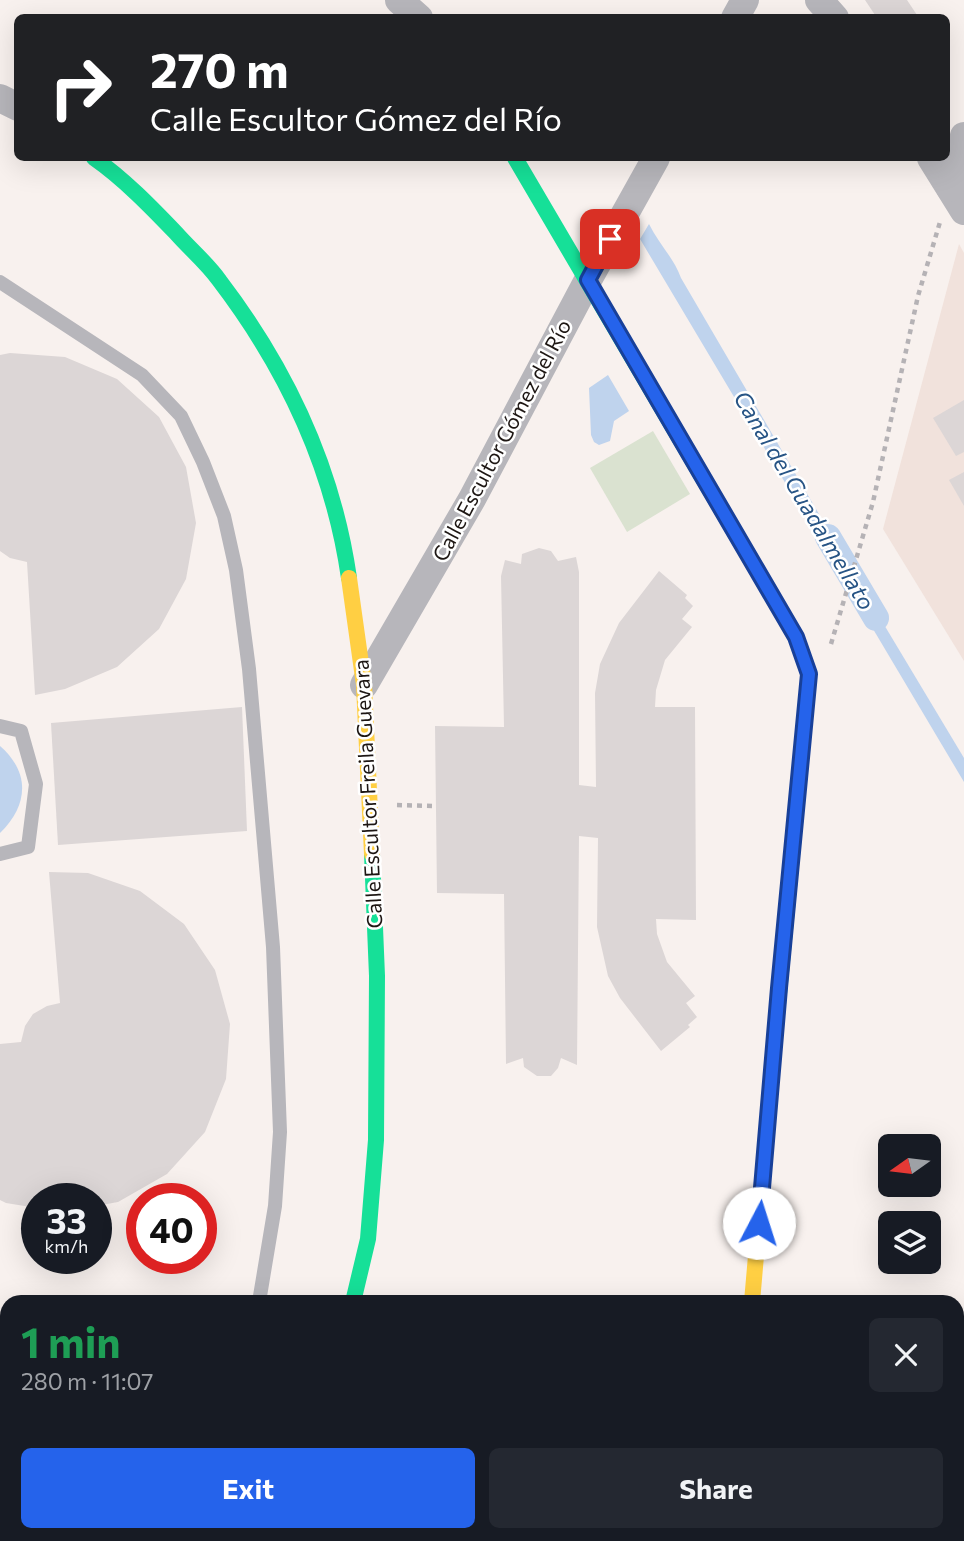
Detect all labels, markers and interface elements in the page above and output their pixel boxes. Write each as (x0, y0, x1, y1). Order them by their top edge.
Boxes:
text: 270 m (150, 38, 289, 98)
icon: right (35, 42, 126, 133)
text: Calle Escultor Gómez del Río (150, 98, 562, 138)
pin (580, 209, 640, 269)
icon: arrive (591, 220, 629, 258)
street label: Calle Escultor Gómez del Río (427, 315, 575, 565)
water label: Canal del Guadalmellato (728, 385, 882, 615)
street label: Calle Escultor Freila Guevara (347, 659, 387, 929)
north arrow (878, 1134, 942, 1197)
map controls (878, 1134, 941, 1274)
speed limit sign: 40 (126, 1183, 217, 1274)
position arrow (722, 1186, 796, 1260)
text: 33 (46, 1198, 87, 1241)
button: layers (878, 1211, 941, 1274)
text: km/h (45, 1235, 88, 1257)
text: 1 min (21, 1315, 121, 1367)
button: close (869, 1318, 943, 1392)
text: 280 m · 11:07 (21, 1367, 154, 1395)
button: Exit (21, 1448, 475, 1528)
button: Share (489, 1448, 943, 1528)

